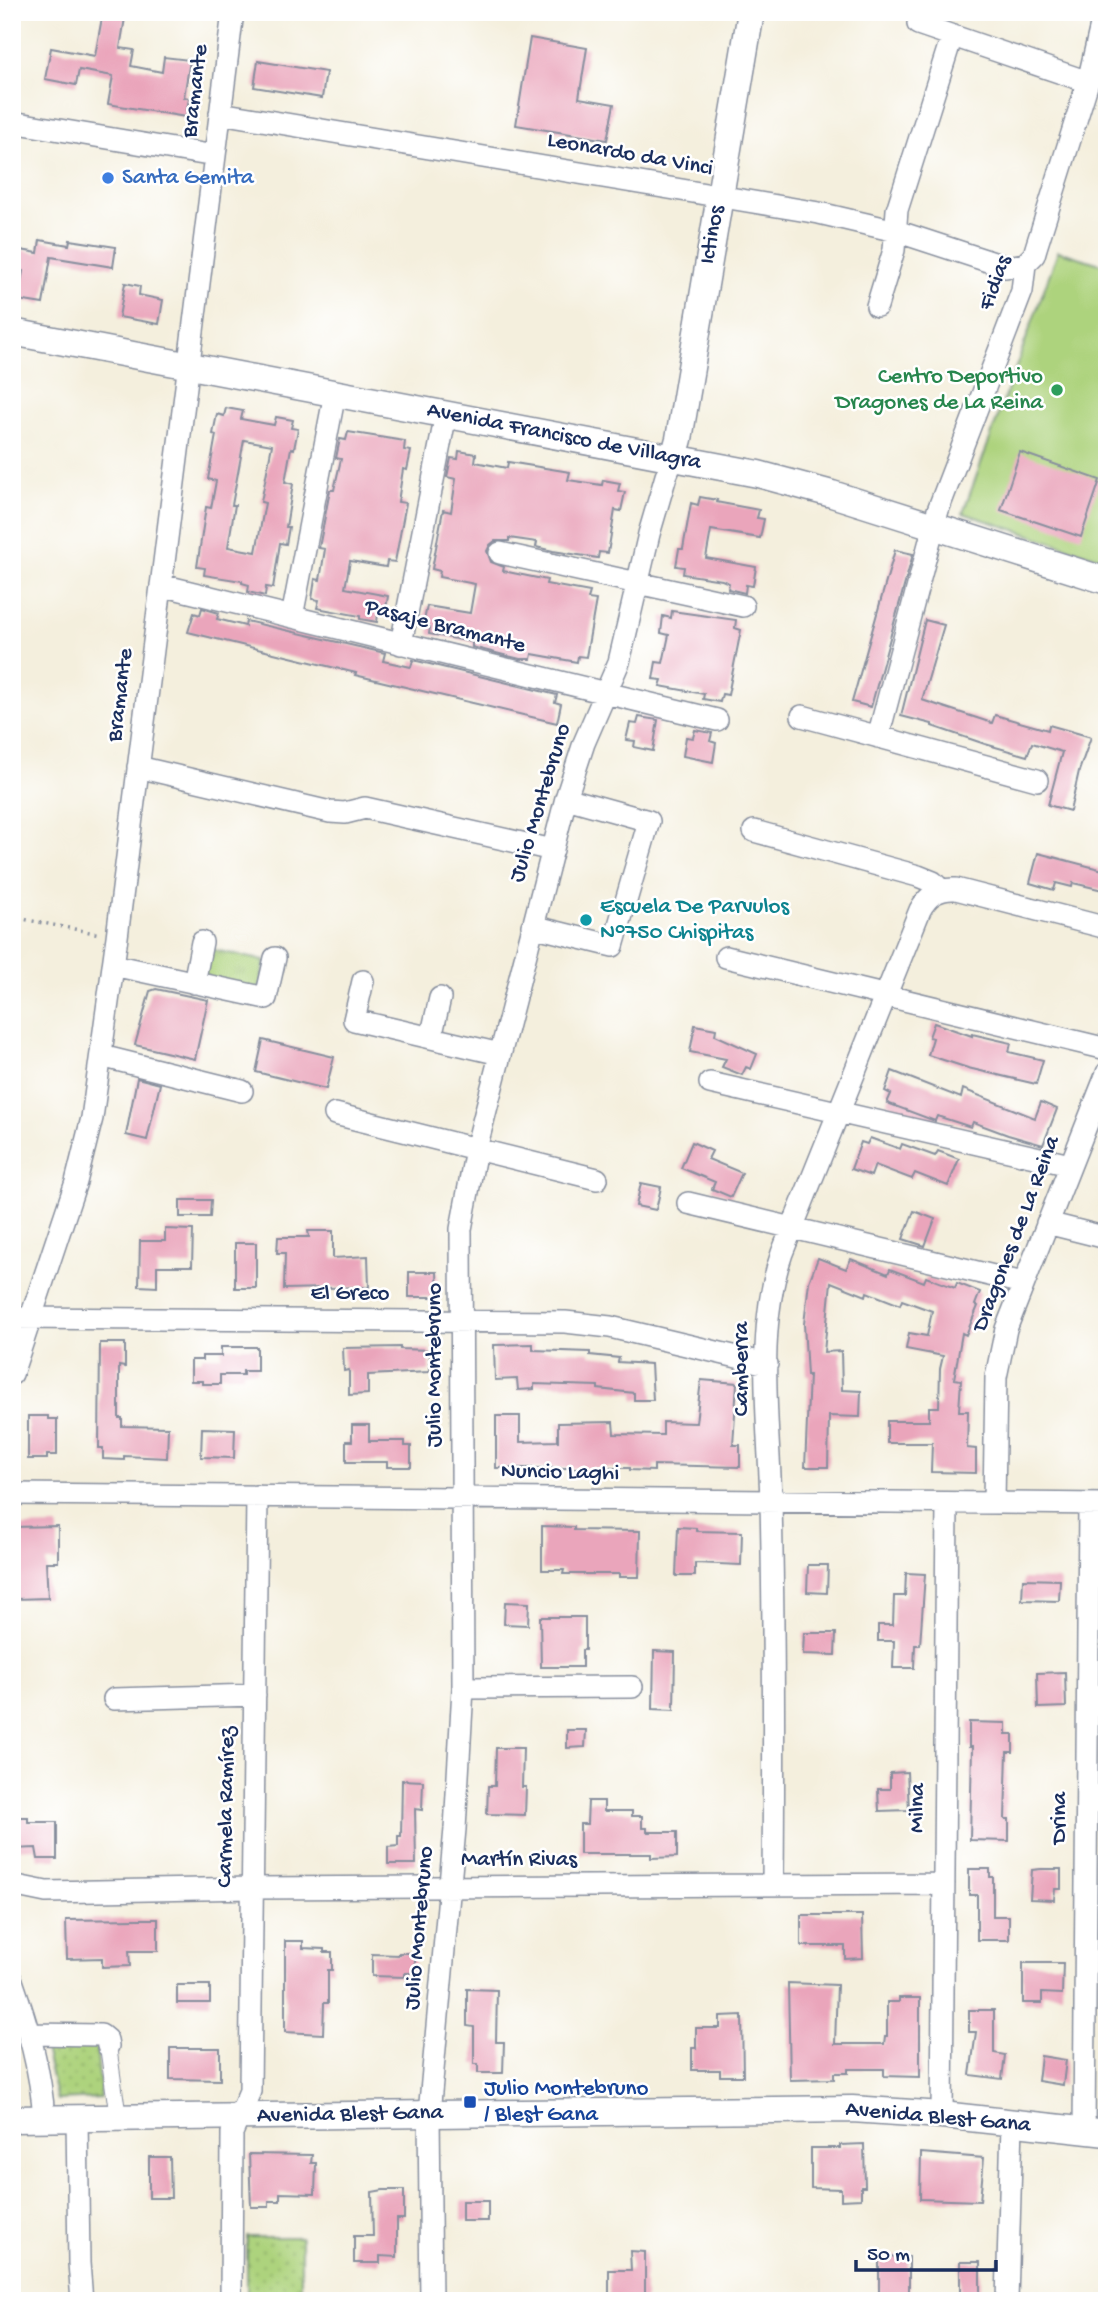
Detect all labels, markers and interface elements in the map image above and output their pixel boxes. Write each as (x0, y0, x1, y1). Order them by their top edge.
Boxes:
street label: Bramante (177, 42, 215, 140)
street label: Leonardo da Vinci (545, 127, 715, 183)
place label: Santa Gemita (122, 165, 255, 192)
marker: Santa Gemita (100, 170, 116, 186)
street label: Ictinos (695, 203, 732, 266)
street label: Fidias (973, 251, 1019, 315)
place label: Centro Deportivo Dragones de La Reina (833, 364, 1044, 417)
marker: Centro Deportivo Dragones de La Reina (1049, 382, 1065, 398)
street label: Avenida Francisco de Villagra (425, 397, 705, 477)
street label: Pasaje Bramante (361, 594, 529, 660)
street label: Bramante (102, 646, 140, 744)
street label: Julio Montebruno (504, 720, 578, 886)
place label: Escuela De Parvulos N°750 Chispitas (600, 894, 789, 947)
marker: Escuela De Parvulos N°750 Chispitas (578, 912, 594, 928)
street label: Dragones de La Reina (966, 1131, 1067, 1338)
street label: El Greco (310, 1281, 390, 1308)
street label: Julio Montebruno (422, 1283, 449, 1447)
street label: Camberra (729, 1320, 756, 1416)
street label: Nuncio Laghi (500, 1458, 620, 1488)
street label: Carmela Ramírez (212, 1725, 242, 1888)
street label: Milna (904, 1782, 932, 1833)
street label: Drina (1047, 1791, 1074, 1846)
street label: Julio Montebruno (399, 1845, 441, 2011)
street label: Martín Rivas (461, 1847, 578, 1874)
place label: Julio Montebruno / Blest Gana (484, 2076, 648, 2129)
marker: Julio Montebruno / Blest Gana (462, 2094, 478, 2110)
street label: Avenida Blest Gana (844, 2096, 1033, 2140)
street label: Avenida Blest Gana (257, 2100, 445, 2130)
scale bar (856, 2229, 996, 2273)
text: 50 m (867, 2244, 910, 2269)

